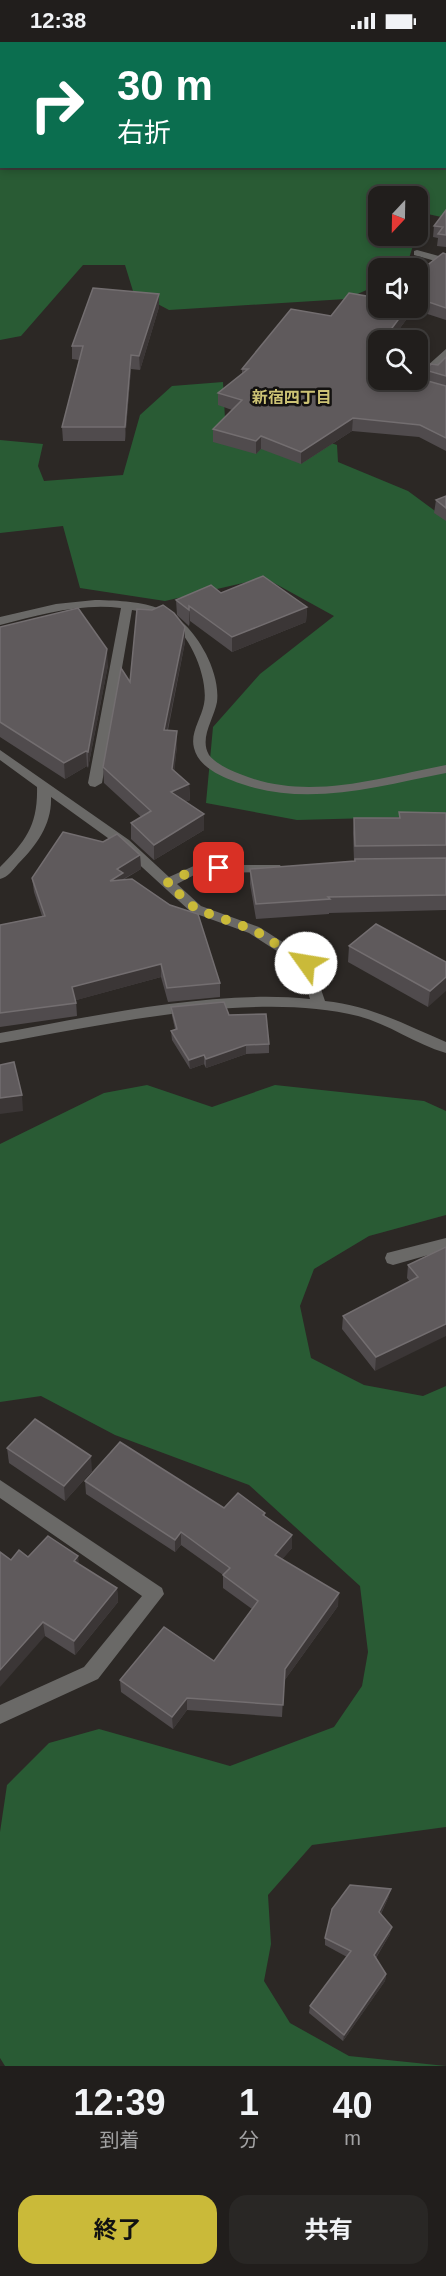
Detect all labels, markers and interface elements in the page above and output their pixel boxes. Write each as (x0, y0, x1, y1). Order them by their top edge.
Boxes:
text: 12:38 (30, 8, 86, 33)
text: 30 m (117, 62, 213, 109)
icon: right (18, 66, 96, 144)
text: 右折 (117, 118, 171, 148)
north arrow (368, 186, 428, 246)
map controls (368, 186, 428, 390)
button: sound (368, 258, 428, 318)
button: search (368, 330, 428, 390)
district label: 新宿四丁目 (252, 389, 332, 406)
pin (193, 842, 244, 893)
icon: arrive (202, 851, 235, 884)
position arrow (274, 931, 338, 995)
text: 12:39 (73, 2082, 166, 2123)
text: 1 (239, 2082, 259, 2123)
text: 40 (332, 2085, 373, 2126)
text: m (344, 2127, 361, 2149)
text: 到着 (99, 2129, 139, 2151)
text: 分 (239, 2129, 259, 2151)
button: 終了 (18, 2195, 217, 2264)
button: 共有 (229, 2195, 428, 2264)

